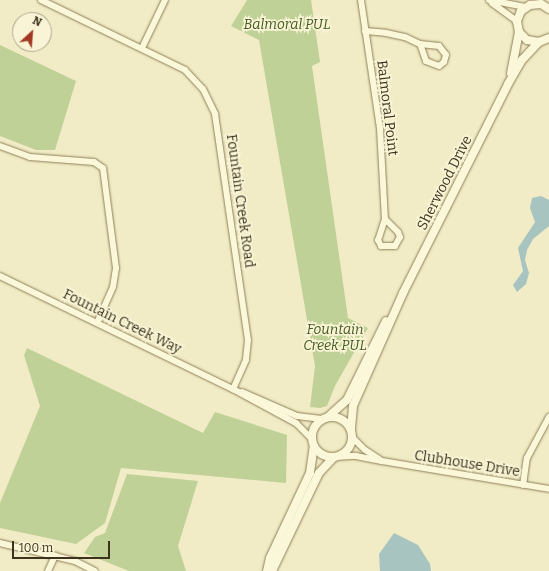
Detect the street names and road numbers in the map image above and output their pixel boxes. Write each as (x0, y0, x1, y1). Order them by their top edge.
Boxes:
street label: Balmoral Point (373, 59, 401, 157)
street label: Fountain Creek Road (222, 133, 258, 269)
street label: Sherwood Drive (414, 133, 476, 233)
street label: Fountain Creek Way (60, 286, 184, 358)
street label: Clubhouse Drive (413, 447, 521, 481)

